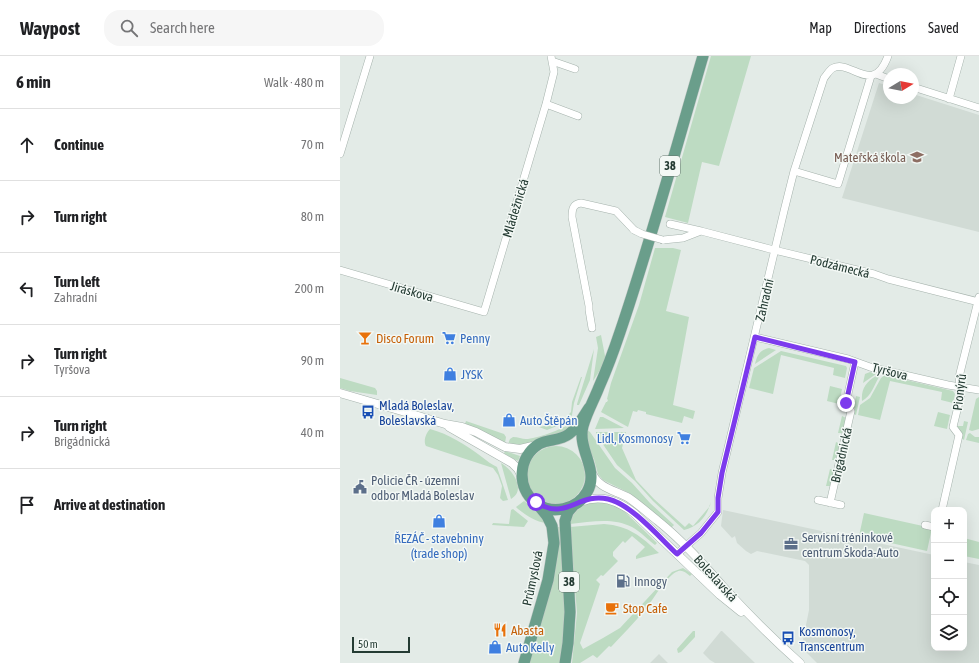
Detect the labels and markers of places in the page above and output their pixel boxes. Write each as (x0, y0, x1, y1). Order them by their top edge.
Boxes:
school or university icon: Mateřská škola (909, 149, 925, 165)
place label: Mateřská škola (834, 150, 906, 165)
bar icon: Disco Forum (357, 330, 373, 346)
supermarket icon: Penny (441, 330, 457, 346)
place label: Disco Forum (376, 331, 434, 346)
place label: Penny (460, 331, 491, 346)
shop icon: JYSK (442, 366, 458, 382)
place label: JYSK (461, 367, 483, 382)
place label: Mladá Boleslav, Boleslavská (379, 398, 454, 428)
bus stop icon: Mladá Boleslav, Boleslavská (360, 404, 376, 420)
shop icon: Auto Štěpán (501, 412, 517, 428)
place label: Auto Štěpán (520, 413, 578, 428)
supermarket icon: Lidl, Kosmonosy (676, 430, 692, 446)
place label: Lidl, Kosmonosy (597, 431, 674, 446)
place label: Policie ČR - územní odbor Mladá Boleslav (371, 473, 475, 503)
public building icon: Policie ČR - územní odbor Mladá Boleslav (352, 479, 368, 495)
shop icon: ŘEZÁČ - stavebniny (trade shop) (431, 513, 447, 529)
place label: Servisní tréninkové centrum Škoda-Auto (802, 530, 899, 560)
place label: ŘEZÁČ - stavebniny (trade shop) (394, 531, 484, 561)
office icon: Servisní tréninkové centrum Škoda-Auto (783, 536, 799, 552)
fuel station icon: Innogy (615, 573, 631, 589)
place label: Innogy (634, 574, 668, 589)
cafe icon: Stop Cafe (604, 600, 620, 616)
place label: Stop Cafe (623, 601, 668, 616)
restaurant icon: Abasta (492, 622, 508, 638)
place label: Abasta (511, 623, 544, 638)
place label: Kosmonosy, Transcentrum (799, 624, 865, 654)
bus stop icon: Kosmonosy, Transcentrum (780, 630, 796, 646)
shop icon: Auto Kelly (487, 639, 503, 655)
place label: Auto Kelly (506, 640, 555, 655)

